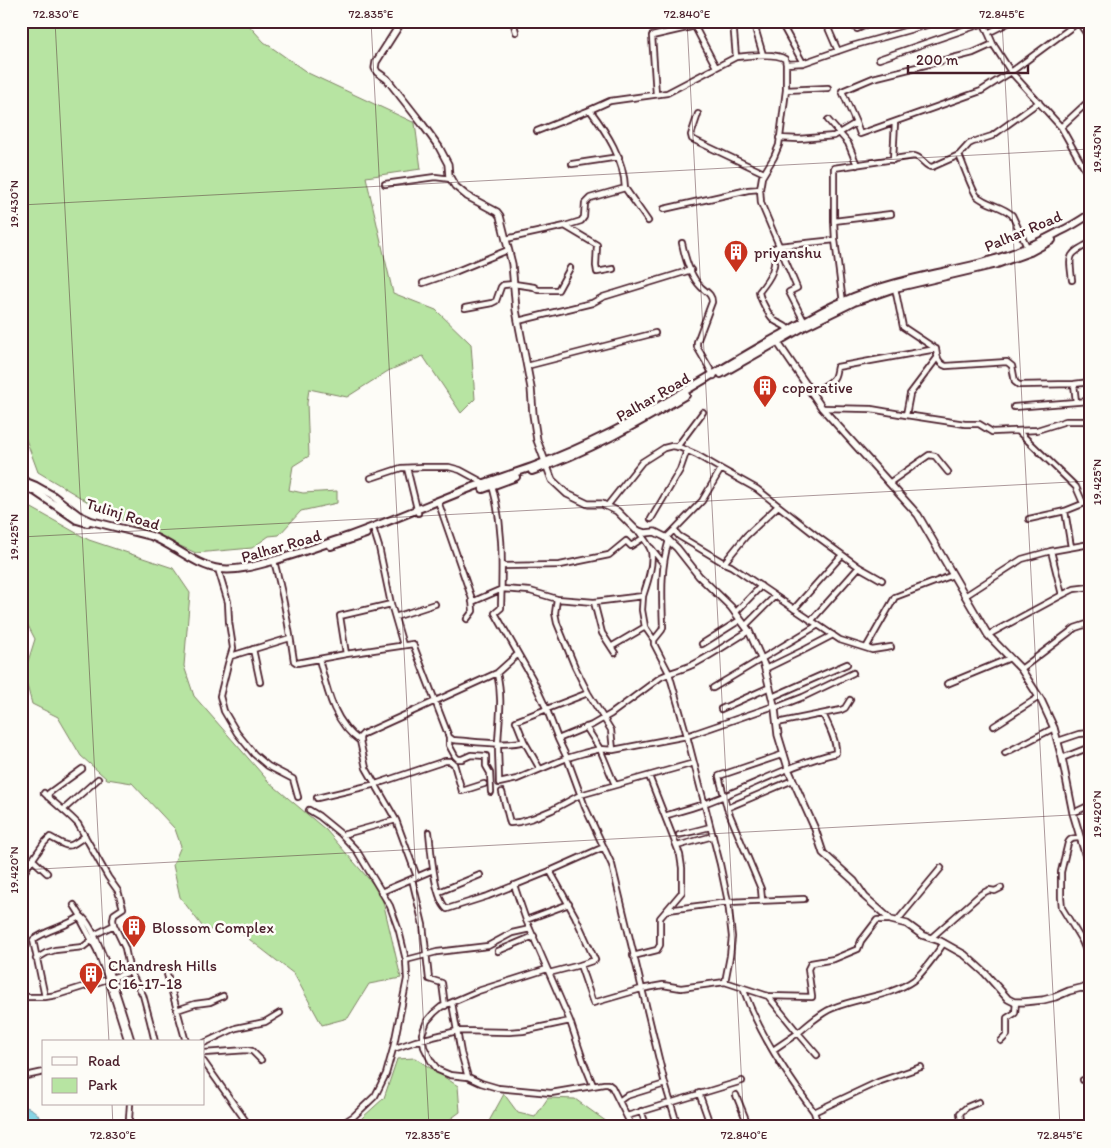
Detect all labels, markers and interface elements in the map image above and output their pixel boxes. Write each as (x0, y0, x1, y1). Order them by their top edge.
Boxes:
text: 72.830°E (33, 7, 79, 21)
text: 72.835°E (349, 7, 394, 21)
text: 72.840°E (664, 7, 711, 21)
text: 72.845°E (979, 7, 1025, 21)
scale bar (908, 42, 1028, 74)
text: 200 m (916, 51, 959, 69)
text: 19.430°N (1090, 125, 1104, 173)
text: 19.430°N (7, 180, 21, 228)
street label: Palhar Road (981, 206, 1065, 256)
building icon: priyanshu (723, 239, 749, 273)
place label: priyanshu (754, 243, 822, 262)
street label: Palhar Road (613, 368, 694, 426)
building icon: coperative (752, 374, 778, 408)
place label: coperative (782, 378, 853, 397)
text: 19.425°N (1090, 459, 1104, 505)
street label: Tulinj Road (84, 494, 162, 534)
text: 19.425°N (7, 514, 21, 560)
street label: Palhar Road (239, 525, 323, 566)
text: 19.420°N (1090, 790, 1104, 838)
text: 19.420°N (7, 846, 21, 894)
building icon: Blossom Complex (121, 914, 147, 948)
place label: Blossom Complex (152, 918, 274, 937)
place label: Chandresh Hills C 16-17-18 (108, 956, 217, 993)
building icon: Chandresh Hills C 16-17-18 (78, 961, 104, 995)
legend (42, 1040, 205, 1106)
text: Road (88, 1052, 121, 1070)
text: Park (88, 1076, 118, 1094)
text: 72.830°E (90, 1128, 136, 1142)
text: 72.835°E (406, 1128, 451, 1142)
text: 72.840°E (721, 1128, 768, 1142)
text: 72.845°E (1037, 1128, 1083, 1142)

